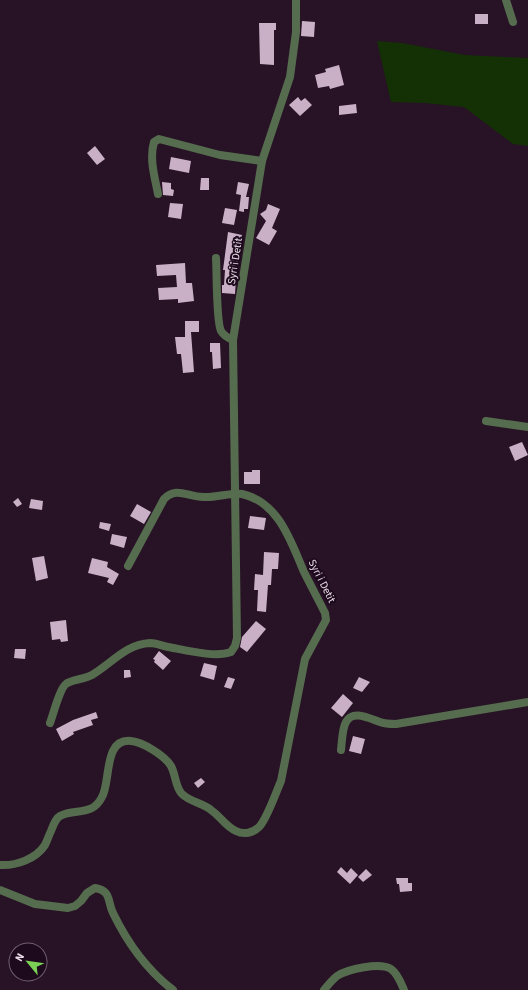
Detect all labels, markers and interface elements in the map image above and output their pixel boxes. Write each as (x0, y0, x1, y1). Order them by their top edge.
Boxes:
street label: Syri i Detit (224, 236, 246, 285)
street label: Syri i Detit (305, 557, 339, 606)
north arrow (8, 942, 48, 982)
text: N (11, 951, 28, 964)

